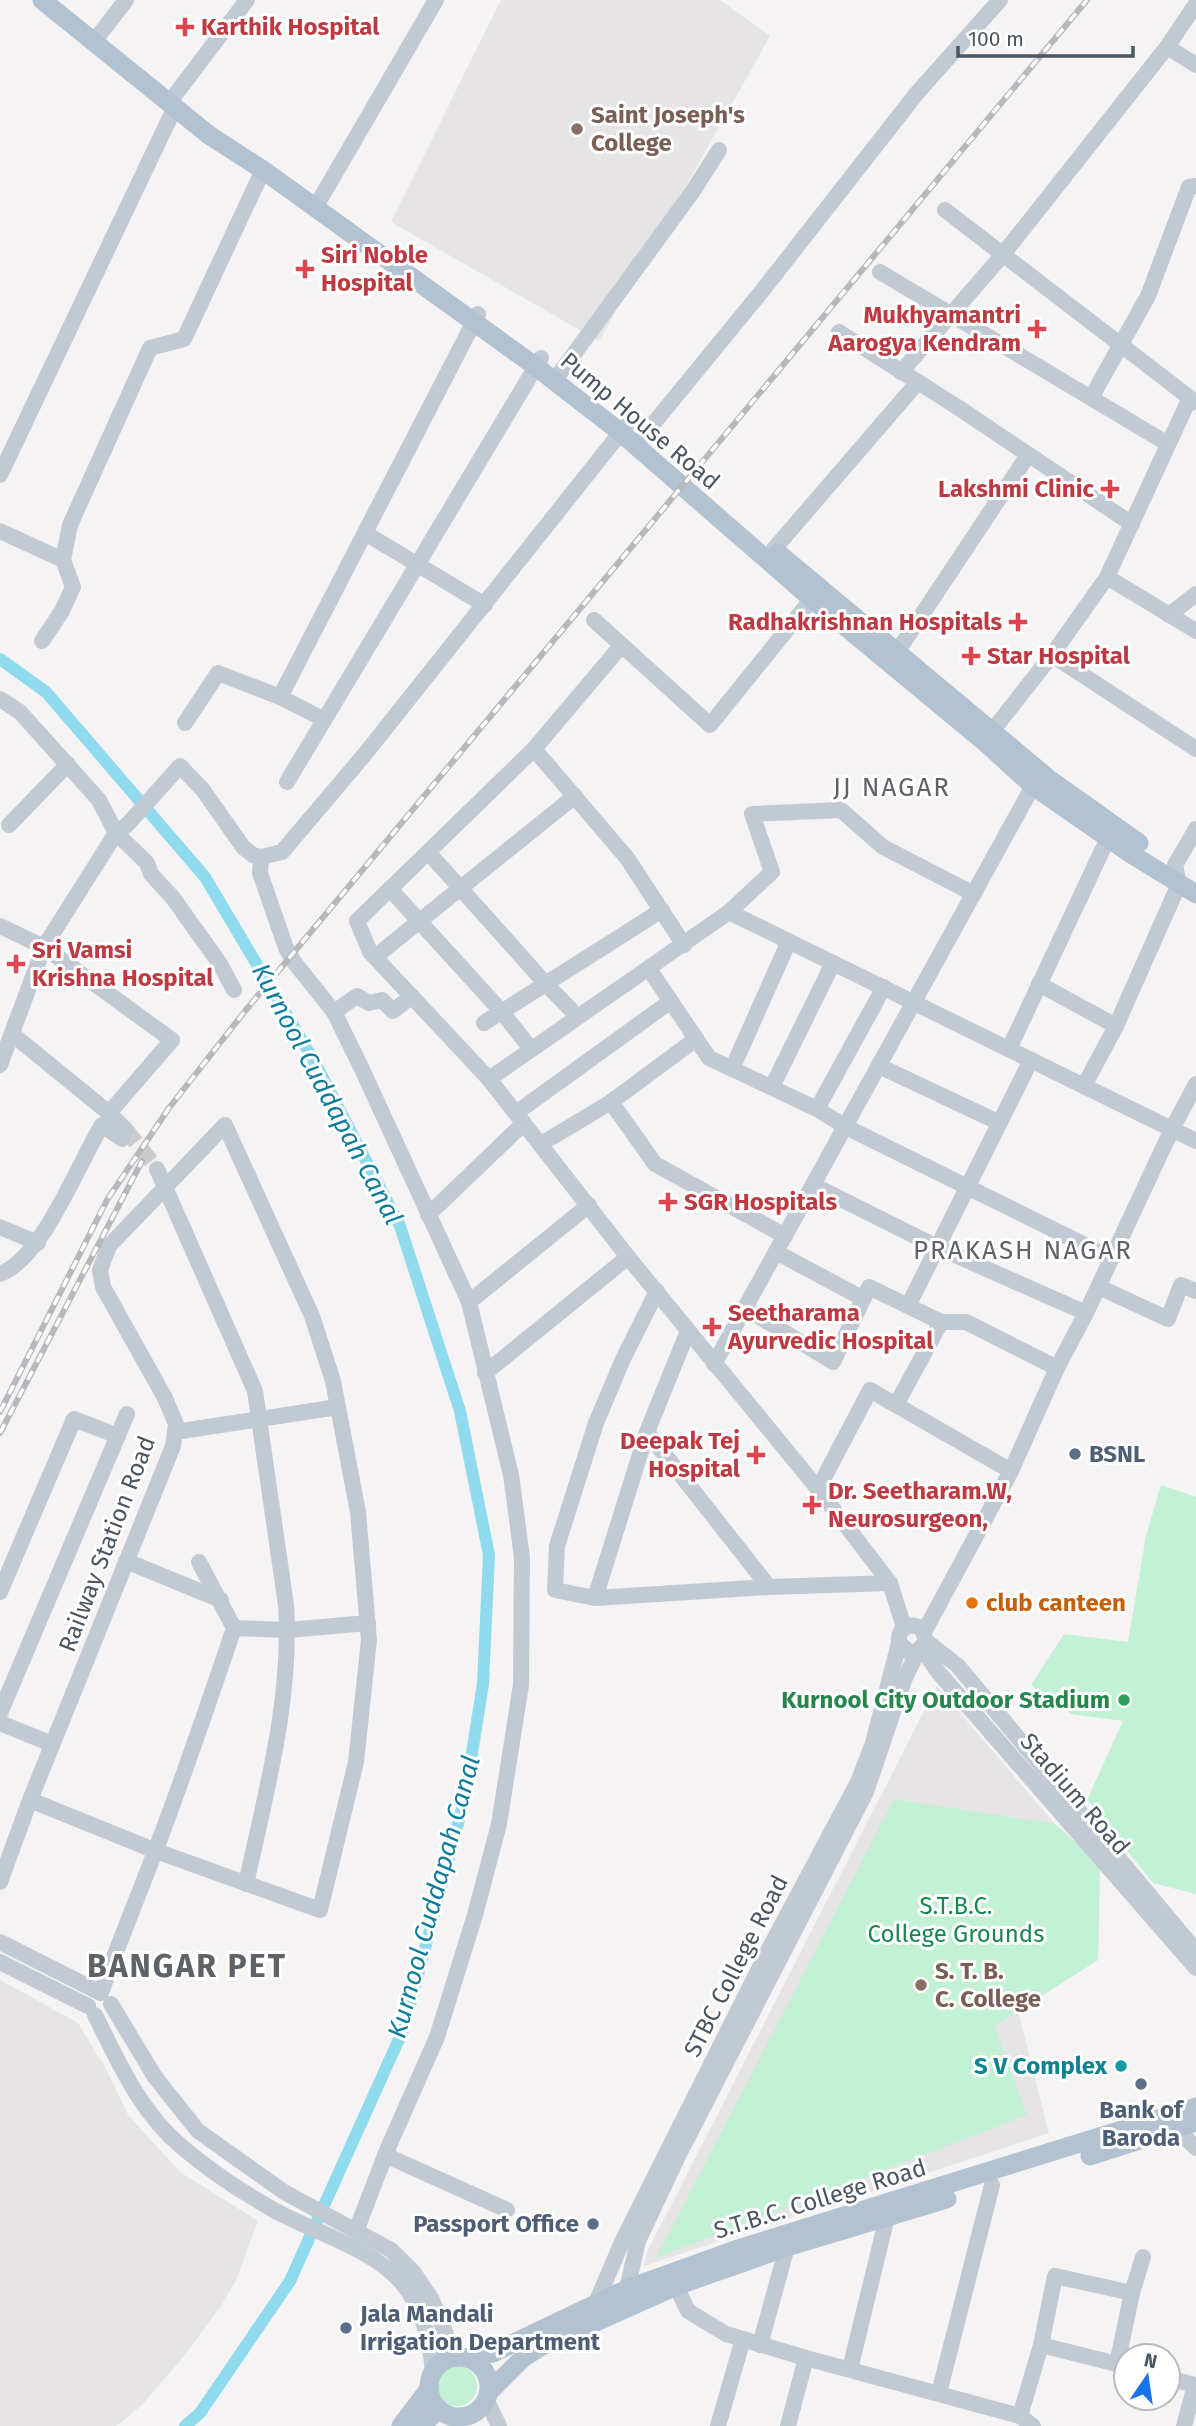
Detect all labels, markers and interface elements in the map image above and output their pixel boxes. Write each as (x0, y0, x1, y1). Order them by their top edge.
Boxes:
place label: Karthik Hospital (201, 13, 380, 41)
scale bar (958, 14, 1133, 58)
marker: Karthik Hospital (175, 17, 195, 37)
text: 100 m (968, 26, 1024, 52)
place label: Saint Joseph's College (591, 101, 745, 157)
marker: Saint Joseph's College (569, 121, 585, 137)
place label: Siri Noble Hospital (321, 241, 428, 297)
marker: Siri Noble Hospital (295, 259, 315, 279)
place label: Mukhyamantri Aarogya Kendram (827, 301, 1021, 357)
marker: Mukhyamantri Aarogya Kendram (1027, 319, 1047, 339)
street label: Pump House Road (555, 346, 725, 496)
place label: Lakshmi Clinic (938, 475, 1094, 503)
marker: Lakshmi Clinic (1100, 479, 1120, 499)
place label: Radhakrishnan Hospitals (728, 608, 1002, 636)
marker: Radhakrishnan Hospitals (1008, 612, 1028, 632)
place label: Star Hospital (987, 642, 1131, 670)
marker: Star Hospital (961, 646, 981, 666)
district label: JJ NAGAR (833, 772, 951, 803)
place label: Sri Vamsi Krishna Hospital (32, 936, 214, 992)
marker: Sri Vamsi Krishna Hospital (6, 954, 26, 974)
water label: Kurnool Cuddapah Canal (245, 958, 409, 1230)
place label: SGR Hospitals (684, 1188, 837, 1216)
marker: SGR Hospitals (658, 1192, 678, 1212)
district label: PRAKASH NAGAR (913, 1235, 1133, 1266)
place label: Seetharama Ayurvedic Hospital (727, 1299, 934, 1355)
marker: Seetharama Ayurvedic Hospital (702, 1317, 722, 1337)
place label: Deepak Tej Hospital (620, 1427, 741, 1483)
street label: Railway Station Road (53, 1432, 161, 1656)
place label: BSNL (1089, 1440, 1145, 1468)
marker: Deepak Tej Hospital (746, 1445, 766, 1465)
marker: BSNL (1067, 1446, 1083, 1462)
place label: Dr. Seetharam.W, Neurosurgeon, (828, 1477, 1012, 1533)
marker: Dr. Seetharam.W, Neurosurgeon, (802, 1495, 822, 1515)
place label: club canteen (986, 1589, 1126, 1617)
marker: club canteen (964, 1595, 980, 1611)
place label: Kurnool City Outdoor Stadium (781, 1686, 1110, 1714)
marker: Kurnool City Outdoor Stadium (1116, 1692, 1132, 1708)
street label: Stadium Road (1015, 1727, 1135, 1861)
water label: Kurnool Cuddapah Canal (381, 1752, 487, 2042)
street label: STBC College Road (678, 1870, 794, 2062)
park label: S.T.B.C. College Grounds (868, 1892, 1044, 1948)
district label: BANGAR PET (87, 1947, 287, 1985)
place label: S. T. B. C. College (935, 1957, 1041, 2013)
marker: S. T. B. C. College (913, 1977, 929, 1993)
place label: S V Complex (974, 2052, 1108, 2080)
marker: S V Complex (1113, 2058, 1129, 2074)
marker: Bank of Baroda (1133, 2076, 1149, 2092)
place label: Bank of Baroda (1099, 2096, 1185, 2152)
street label: S.T.B.C. College Road (710, 2153, 930, 2245)
place label: Passport Office (413, 2210, 579, 2238)
marker: Passport Office (585, 2216, 601, 2232)
place label: Jala Mandali Irrigation Department (359, 2300, 601, 2356)
marker: Jala Mandali Irrigation Department (338, 2320, 354, 2336)
north arrow (1112, 2342, 1182, 2412)
text: N (1142, 2348, 1159, 2374)

